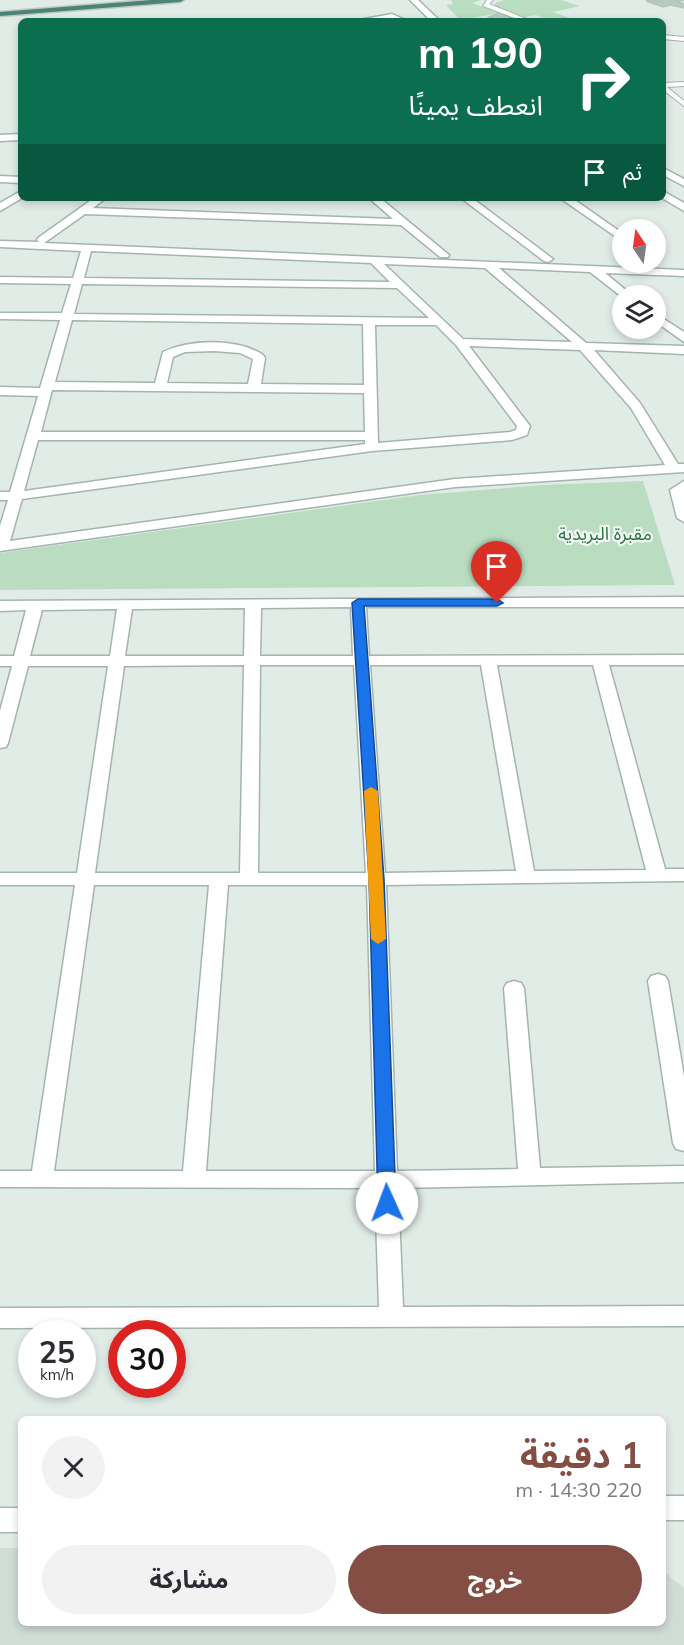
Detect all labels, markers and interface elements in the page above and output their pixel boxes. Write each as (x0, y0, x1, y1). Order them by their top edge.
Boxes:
text: 190 m (418, 26, 543, 79)
icon: right (564, 42, 642, 120)
text: انعطف يمينًا (409, 88, 543, 122)
icon: arrive (578, 156, 611, 189)
text: ثم (623, 158, 642, 186)
north arrow (612, 219, 666, 273)
map controls (612, 219, 666, 339)
button: layers (612, 285, 666, 339)
park label: مقبرة البريدية (558, 522, 652, 545)
pin (471, 541, 522, 603)
icon: arrive (480, 550, 513, 583)
position arrow (355, 1171, 419, 1235)
speed limit sign: 30 (108, 1320, 186, 1398)
text: 25 (39, 1333, 75, 1371)
text: km/h (40, 1365, 74, 1384)
text: 1 دقيقة (520, 1432, 642, 1477)
button: close (42, 1436, 105, 1499)
text: 220 m · 14:30 (516, 1477, 642, 1502)
button: مشاركة (42, 1545, 336, 1614)
button: خروج (348, 1545, 642, 1614)

